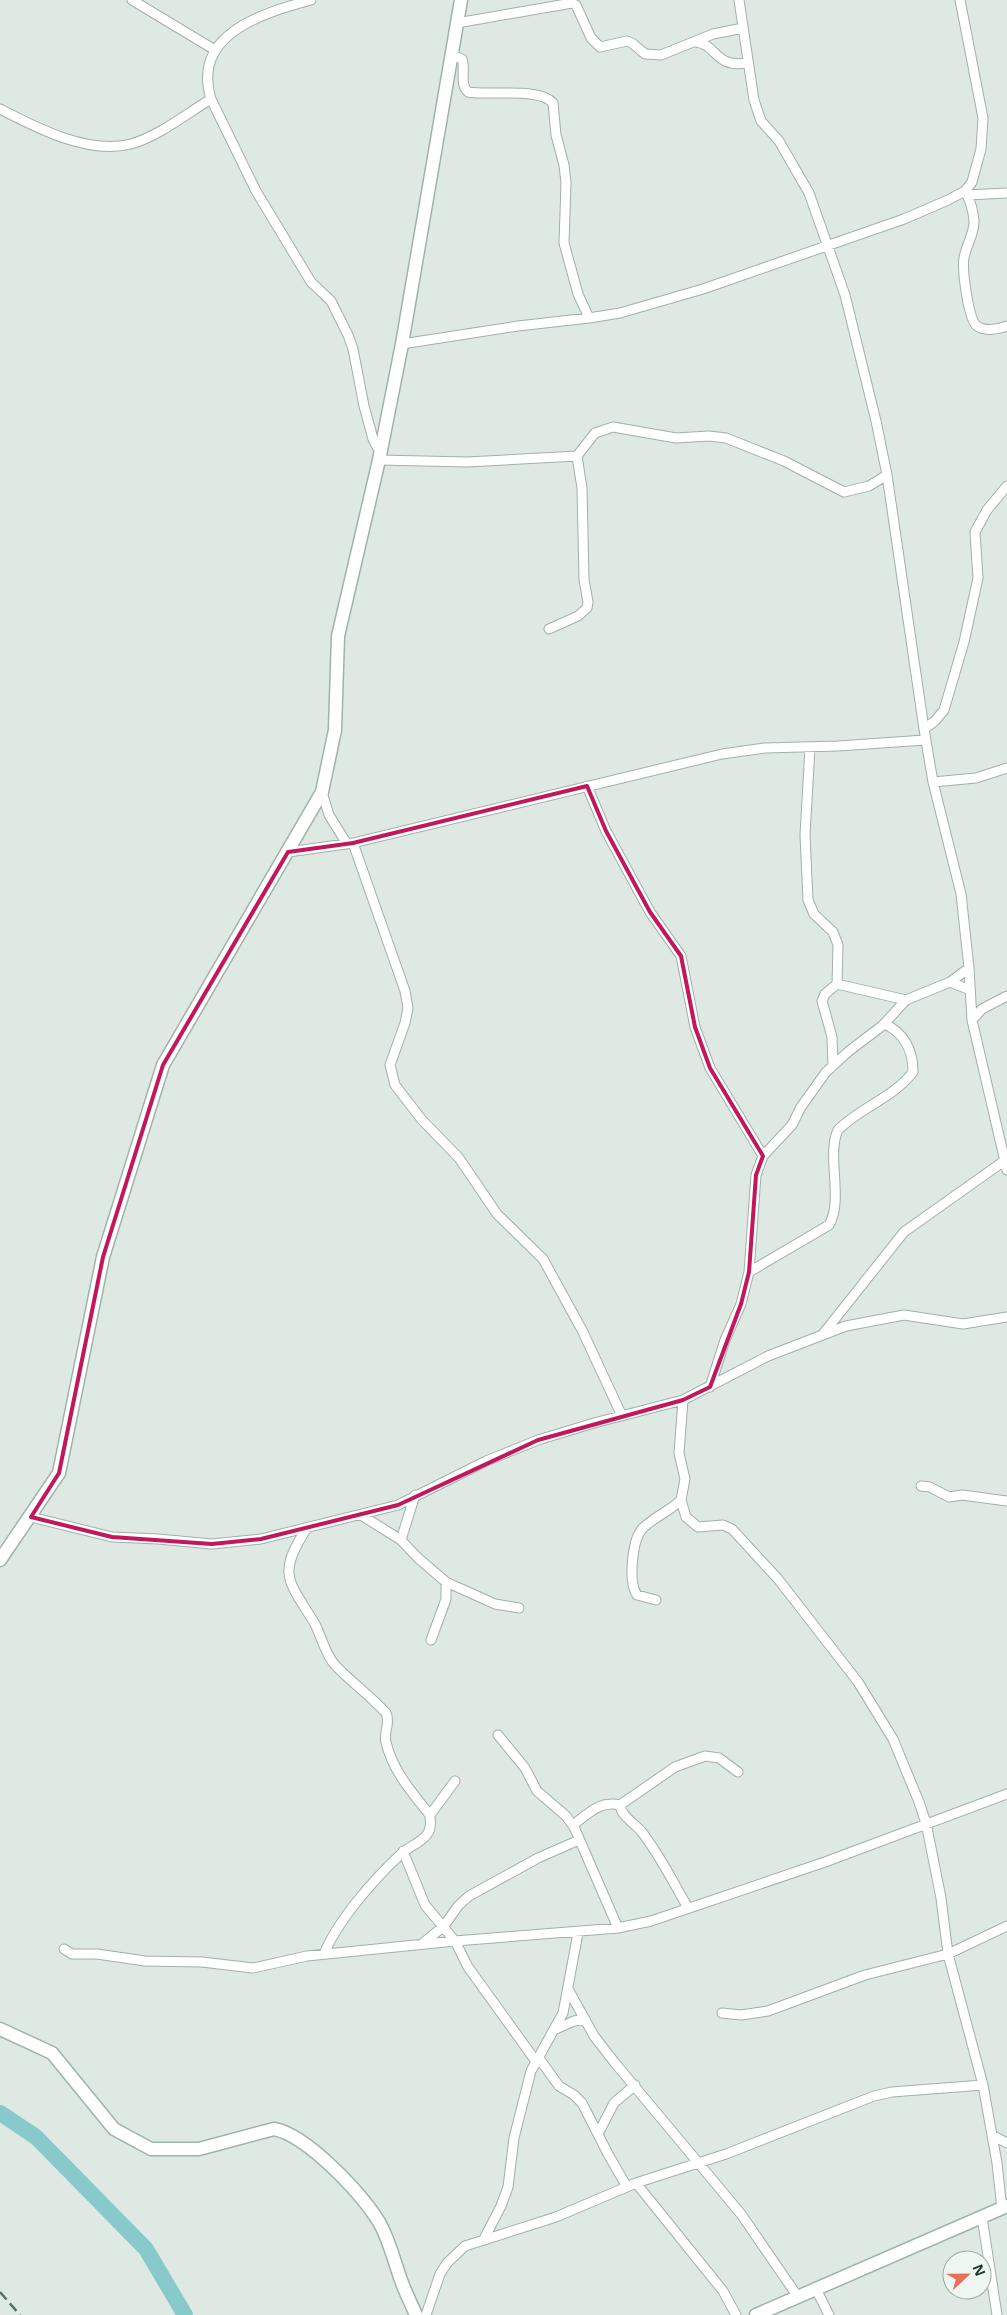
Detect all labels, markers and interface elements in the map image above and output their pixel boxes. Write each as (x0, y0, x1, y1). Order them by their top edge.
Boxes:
north arrow (942, 2250, 992, 2300)
text: N (969, 2261, 990, 2279)

